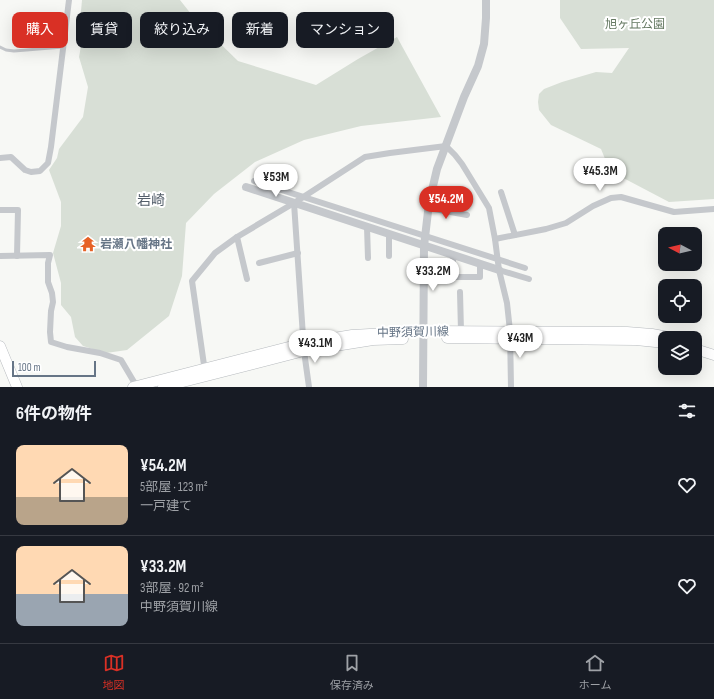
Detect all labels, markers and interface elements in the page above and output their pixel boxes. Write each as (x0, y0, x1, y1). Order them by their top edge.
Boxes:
chip: 購入 (12, 12, 68, 48)
chip: 賃貸 (76, 12, 132, 48)
chip: 絞り込み (140, 12, 224, 48)
chip: 新着 (232, 12, 288, 48)
chip: マンション (296, 12, 394, 48)
park label: 旭ヶ丘公園 (605, 17, 665, 32)
pin: ¥45.3M (567, 158, 633, 192)
text: ¥45.3M (582, 163, 618, 179)
pin: ¥53M (252, 164, 300, 198)
text: ¥53M (263, 169, 289, 185)
pin: ¥54.2M (413, 186, 479, 220)
text: ¥54.2M (428, 191, 464, 207)
district label: 岩崎 (137, 192, 165, 209)
north arrow (658, 227, 702, 271)
map controls (658, 227, 702, 375)
temple icon: 岩瀬八幡神社 (79, 235, 97, 253)
place label: 岩瀬八幡神社 (100, 237, 172, 252)
pin: ¥33.2M (400, 258, 466, 292)
text: ¥33.2M (415, 263, 451, 279)
button: locate (658, 279, 702, 323)
street label: 中野須賀川線 (377, 324, 449, 341)
pin: ¥43M (496, 325, 544, 359)
pin: ¥43.1M (282, 330, 348, 364)
text: ¥43M (507, 330, 533, 346)
button: layers (658, 331, 702, 375)
text: ¥43.1M (298, 335, 332, 351)
scale bar (12, 359, 96, 378)
text: 100 m (18, 361, 40, 374)
icon: filters (676, 400, 698, 422)
text: 6件の物件 (16, 404, 92, 424)
text: ¥54.2M (140, 456, 187, 476)
icon: home (48, 461, 96, 509)
icon: heart (676, 474, 698, 496)
text: 5部屋 · 123 m² (140, 479, 208, 495)
text: 一戸建て (140, 498, 192, 514)
text: ¥33.2M (140, 557, 186, 577)
icon: home (48, 562, 96, 610)
icon: heart (676, 575, 698, 597)
text: 3部屋 · 92 m² (140, 580, 204, 596)
text: 中野須賀川線 (140, 599, 218, 615)
tab: 地図 (103, 652, 125, 692)
tab: 保存済み (330, 652, 374, 692)
tab: ホーム (579, 652, 611, 692)

